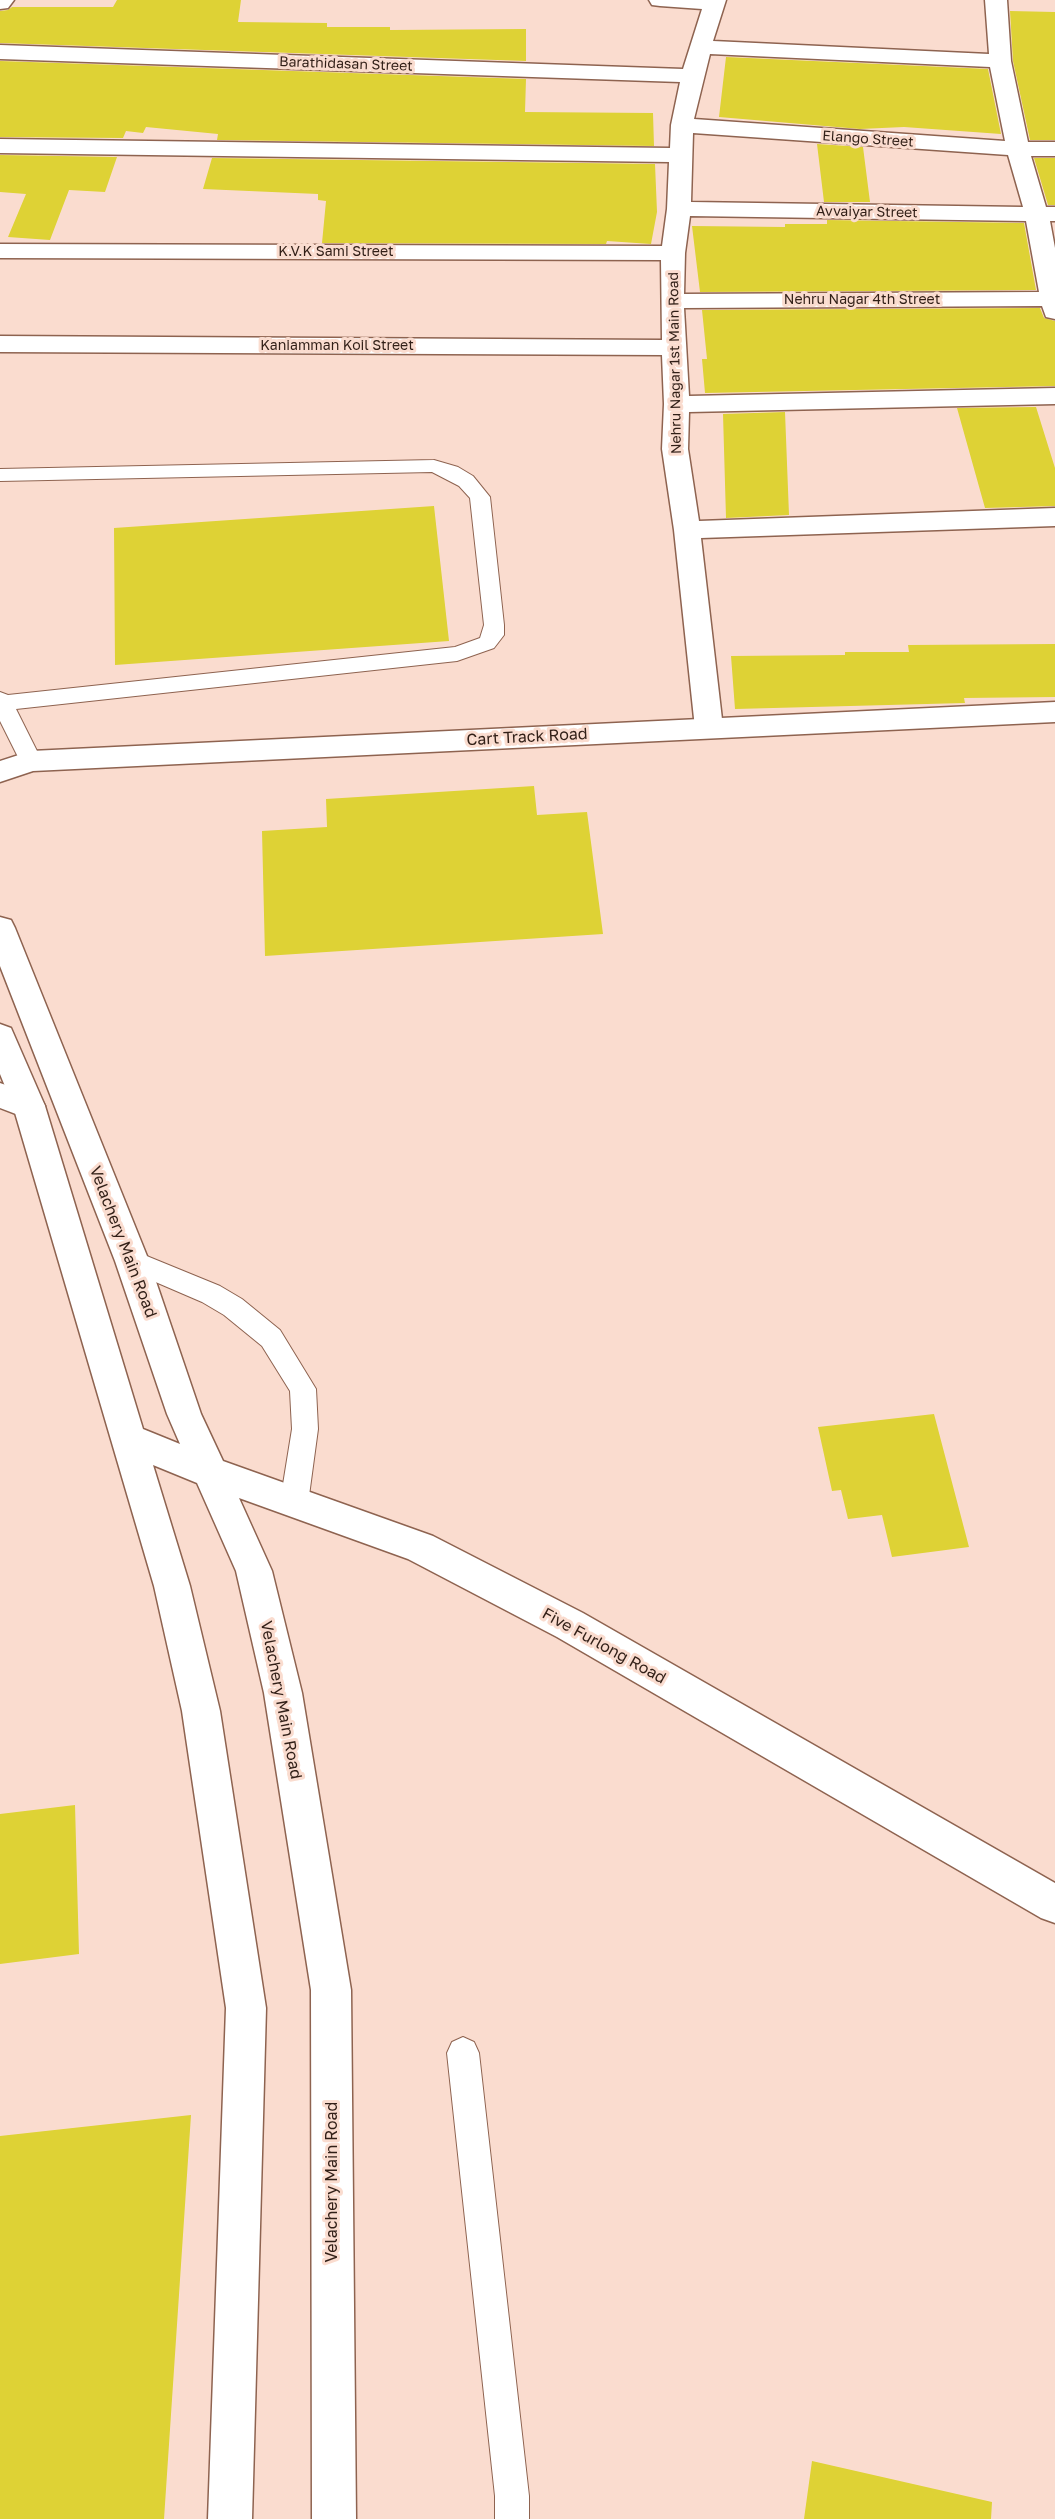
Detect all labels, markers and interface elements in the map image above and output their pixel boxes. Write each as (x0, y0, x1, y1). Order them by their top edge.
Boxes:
street label: Barathidasan Street (279, 53, 413, 75)
street label: Elango Street (822, 127, 914, 151)
street label: Avvaiyar Street (816, 203, 918, 221)
street label: K.V.K Sami Street (278, 244, 394, 260)
street label: Nehru Nagar 1st Main Road (665, 272, 685, 454)
street label: Nehru Nagar 4th Street (784, 292, 940, 308)
street label: Kaniamman Koil Street (260, 338, 414, 354)
street label: Cart Track Road (466, 724, 588, 750)
street label: Velachery Main Road (85, 1163, 161, 1321)
street label: Five Furlong Road (539, 1604, 669, 1688)
street label: Velachery Main Road (256, 1619, 306, 1781)
street label: Velachery Main Road (322, 2102, 342, 2262)

